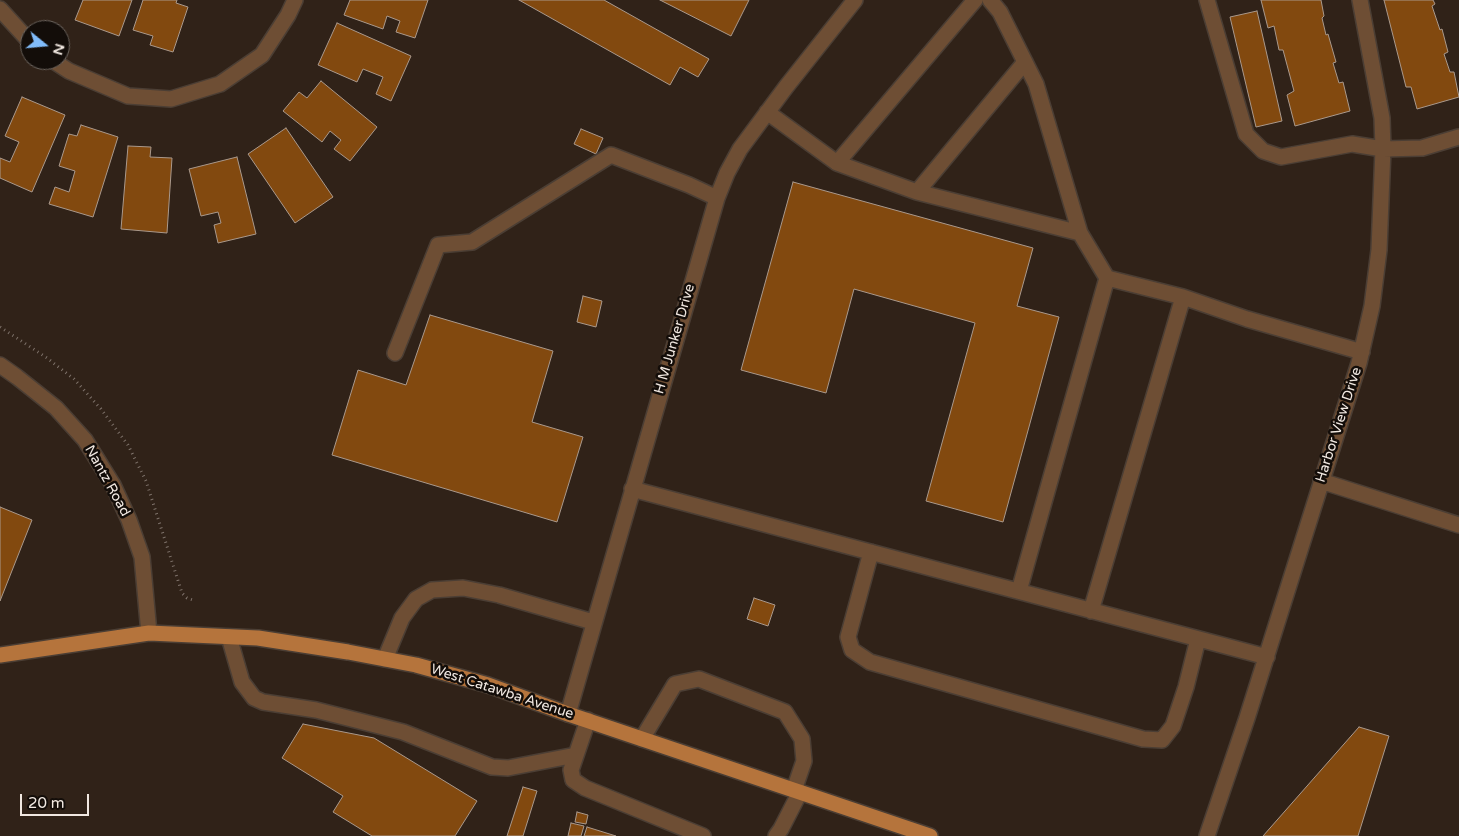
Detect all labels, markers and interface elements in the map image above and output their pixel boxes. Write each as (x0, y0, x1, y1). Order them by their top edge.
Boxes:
north arrow (20, 20, 70, 70)
text: N (49, 41, 69, 57)
street label: H M Junker Drive (651, 282, 699, 396)
street label: Harbor View Drive (1312, 365, 1366, 485)
street label: Nantz Road (81, 443, 133, 519)
street label: West Catawba Avenue (428, 661, 576, 723)
scale bar (22, 784, 91, 816)
text: 20 m (28, 794, 65, 812)

